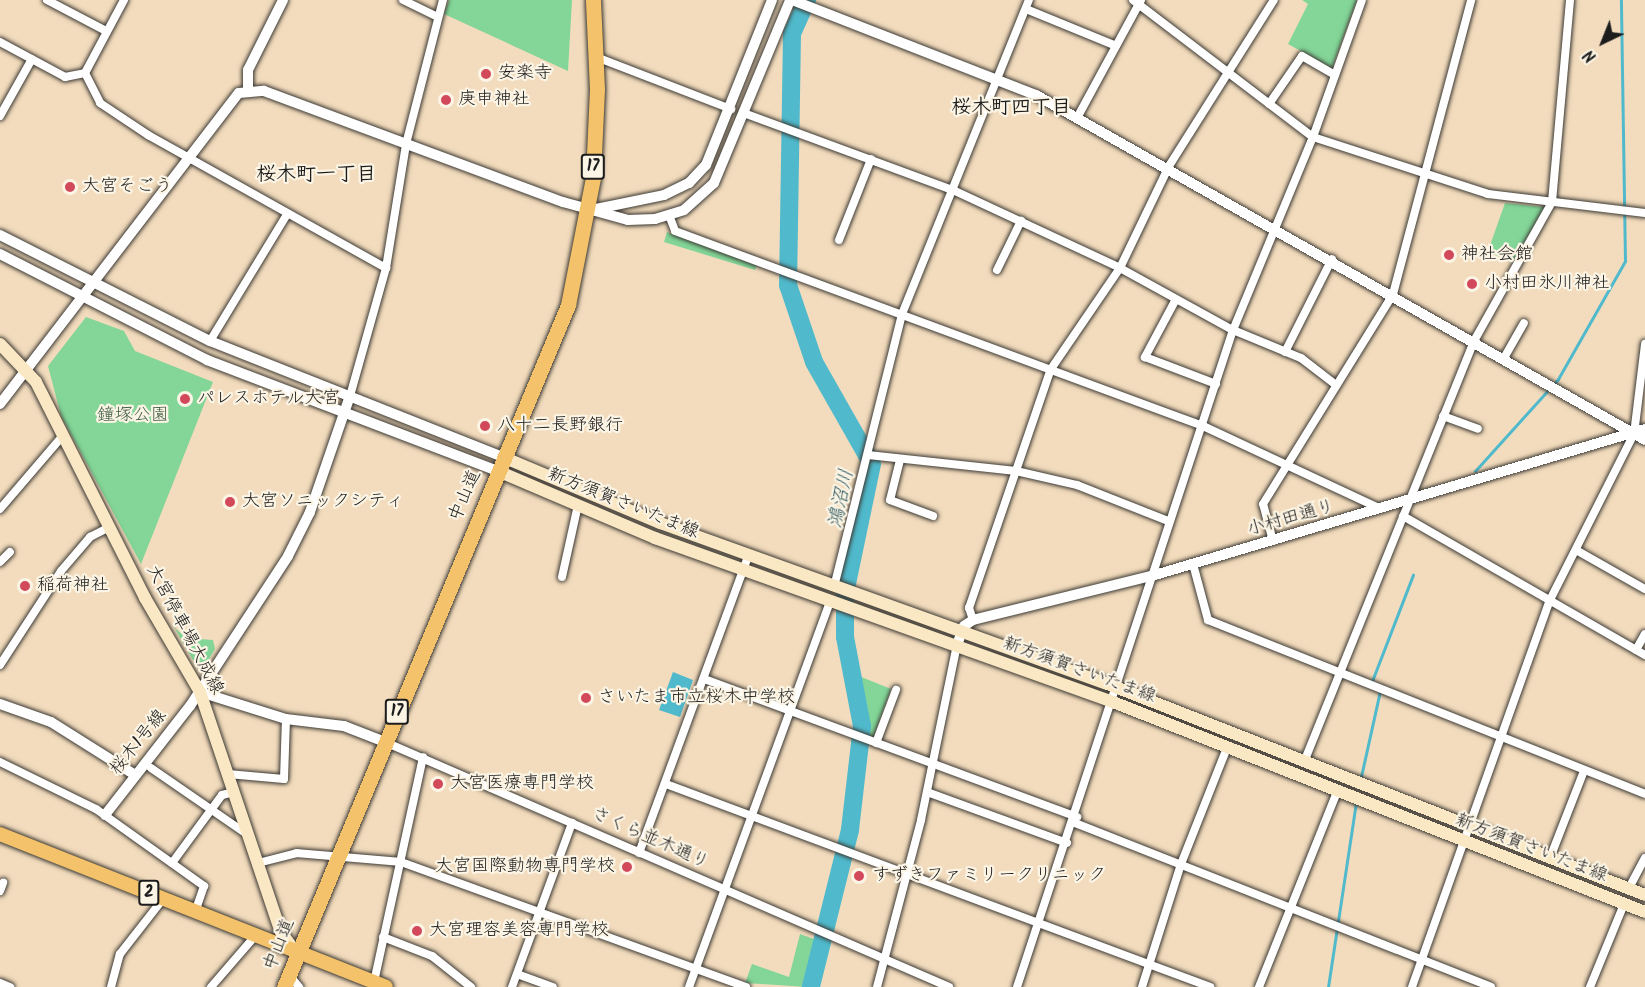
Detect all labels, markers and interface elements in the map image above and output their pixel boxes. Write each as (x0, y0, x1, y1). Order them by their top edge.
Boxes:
north arrow (1573, 12, 1633, 72)
text: N (1578, 43, 1603, 68)
place label: 安楽寺 (498, 63, 552, 85)
marker: 安楽寺 (479, 67, 493, 81)
place label: 庚申神社 (458, 89, 530, 111)
marker: 庚申神社 (439, 93, 453, 107)
district label: 桜木町四丁目 (951, 96, 1071, 120)
road number: 17 (580, 154, 606, 180)
district label: 桜木町一丁目 (256, 163, 376, 187)
place label: 大宮そごう (82, 176, 172, 198)
marker: 大宮そごう (63, 180, 77, 194)
place label: 神社会館 (1461, 244, 1533, 266)
marker: 神社会館 (1442, 248, 1456, 262)
place label: 小村田氷川神社 (1484, 273, 1610, 295)
marker: 小村田氷川神社 (1465, 277, 1479, 291)
place label: パレスホテル大宮 (197, 388, 341, 410)
marker: パレスホテル大宮 (178, 392, 192, 406)
park label: 鐘塚公園 (97, 405, 169, 427)
place label: 八十二長野銀行 (497, 415, 623, 437)
marker: 八十二長野銀行 (478, 419, 492, 433)
street label: 新方須賀さいたま線 (544, 464, 702, 544)
street label: 中山道 (446, 467, 486, 525)
water label: 鴻沼川 (824, 467, 860, 531)
place label: 大宮ソニックシティ (242, 491, 404, 513)
marker: 大宮ソニックシティ (223, 495, 237, 509)
street label: 小村田通り (1245, 496, 1337, 542)
street label: 大宮停車場大成線 (141, 561, 227, 699)
place label: 稲荷神社 (37, 575, 109, 597)
marker: 稲荷神社 (18, 579, 32, 593)
street label: 新方須賀さいたま線 (999, 633, 1159, 709)
place label: さいたま市立桜木中学校 (598, 687, 796, 709)
marker: さいたま市立桜木中学校 (579, 691, 593, 705)
road number: 17 (384, 699, 410, 725)
street label: 桜木1号線 (106, 706, 172, 780)
place label: 大宮医療専門学校 (450, 773, 594, 795)
marker: 大宮医療専門学校 (431, 777, 445, 791)
street label: さくら並木通り (588, 804, 712, 874)
street label: 新方須賀さいたま線 (1452, 810, 1610, 888)
place label: 大宮国際動物専門学校 (435, 856, 615, 878)
marker: 大宮国際動物専門学校 (620, 860, 634, 874)
place label: すずきファミリークリニック (872, 865, 1106, 887)
marker: すずきファミリークリニック (850, 867, 868, 885)
road number: 2 (137, 880, 161, 906)
street label: 中山道 (260, 916, 300, 974)
place label: 大宮理容美容専門学校 (429, 920, 609, 942)
marker: 大宮理容美容専門学校 (410, 924, 424, 938)

